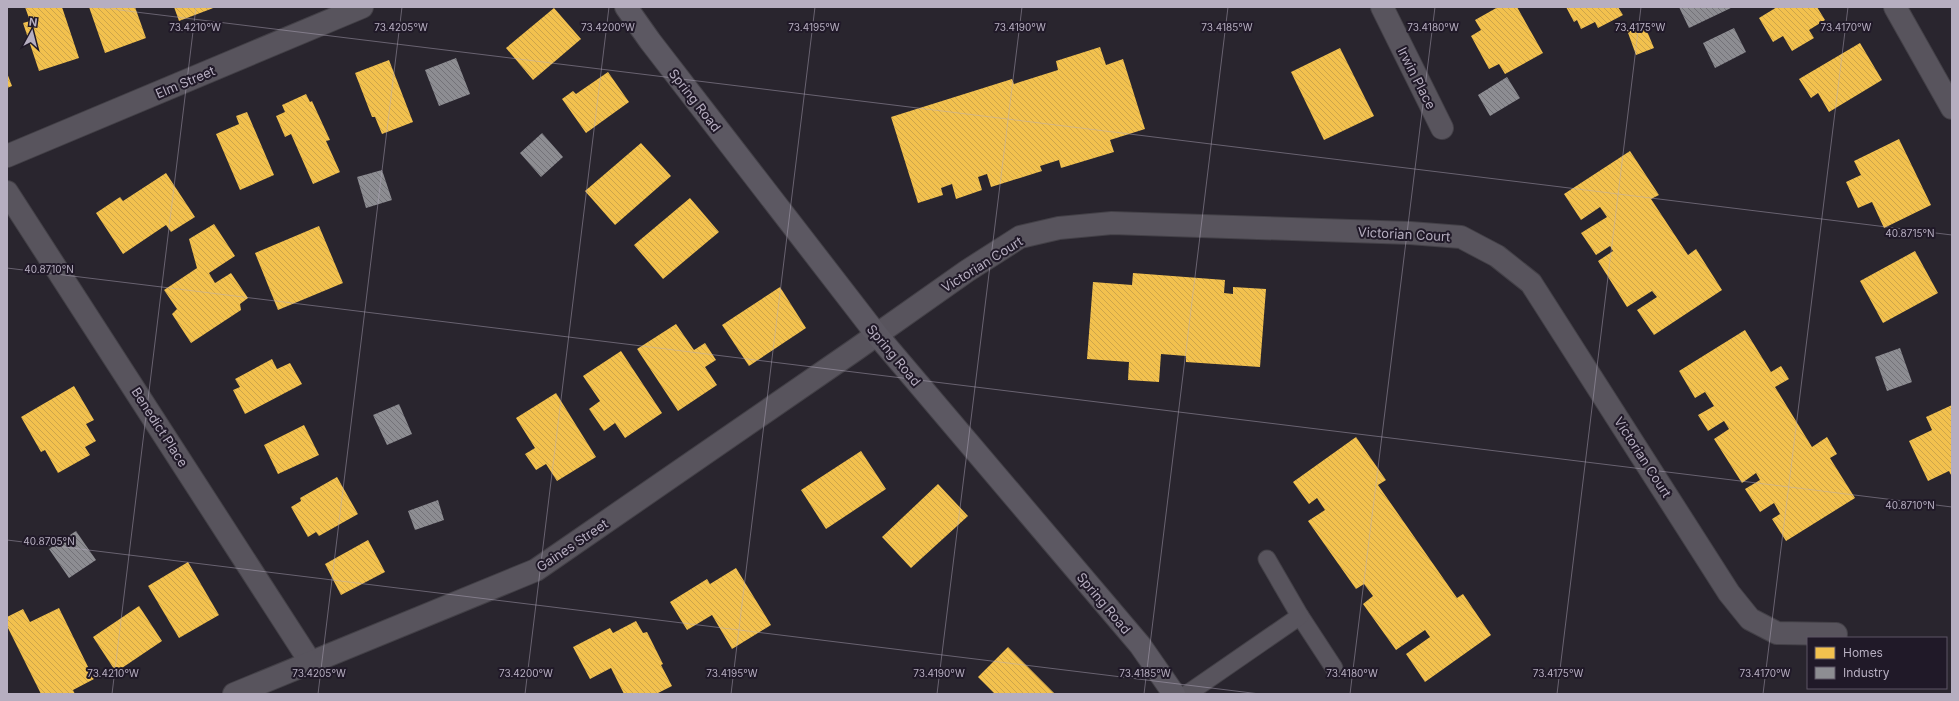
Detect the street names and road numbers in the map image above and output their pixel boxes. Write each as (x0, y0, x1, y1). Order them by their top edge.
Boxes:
street label: Irwin Place (1395, 44, 1439, 112)
street label: Elm Street (153, 62, 217, 102)
street label: Spring Road (666, 65, 724, 135)
street label: Victorian Court (1357, 224, 1451, 244)
street label: Victorian Court (938, 233, 1026, 295)
street label: Spring Road (864, 321, 924, 389)
street label: Benedict Place (128, 384, 192, 470)
street label: Victorian Court (1611, 414, 1675, 500)
street label: Gaines Street (533, 515, 611, 575)
street label: Spring Road (1074, 569, 1134, 637)

